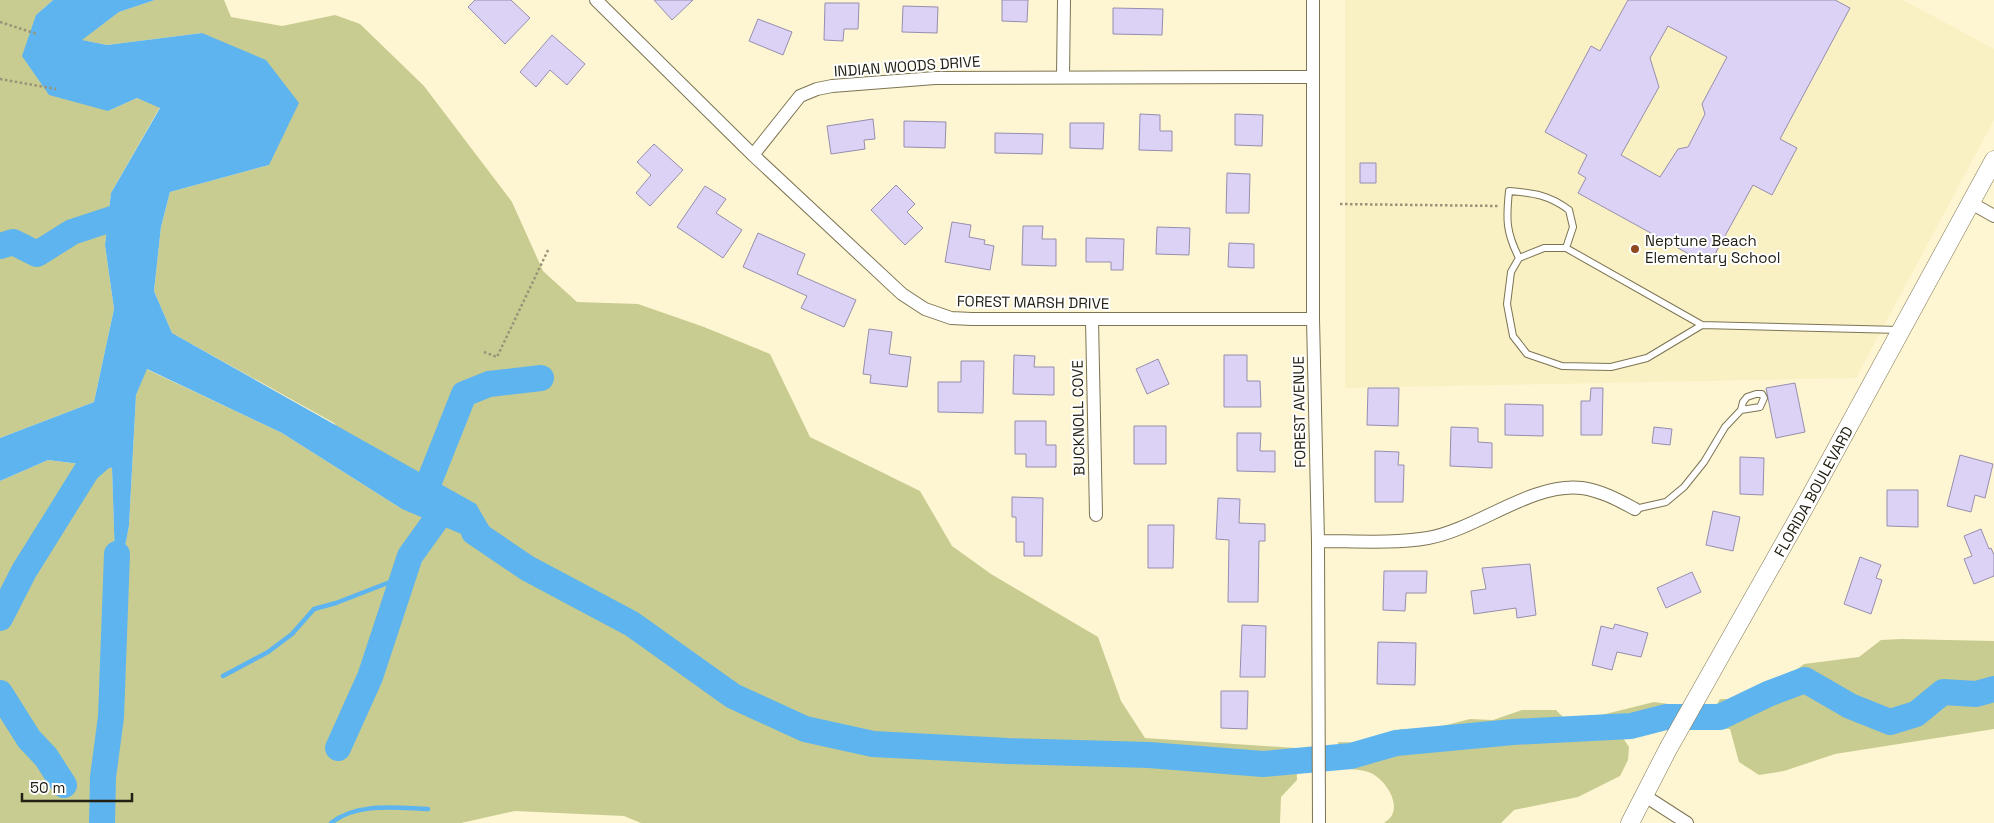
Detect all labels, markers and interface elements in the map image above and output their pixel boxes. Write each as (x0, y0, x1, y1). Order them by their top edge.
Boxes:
street label: INDIAN WOODS DRIVE (833, 51, 981, 81)
place label: Neptune Beach Elementary School (1645, 231, 1781, 267)
marker: Neptune Beach Elementary School (1629, 243, 1641, 255)
street label: FOREST MARSH DRIVE (957, 291, 1109, 313)
street label: FOREST AVENUE (1289, 356, 1309, 468)
street label: BUCKNOLL COVE (1067, 360, 1089, 476)
street label: FLORIDA BOULEVARD (1769, 423, 1857, 560)
scale bar (22, 770, 132, 802)
text: 50 m (30, 778, 65, 797)

